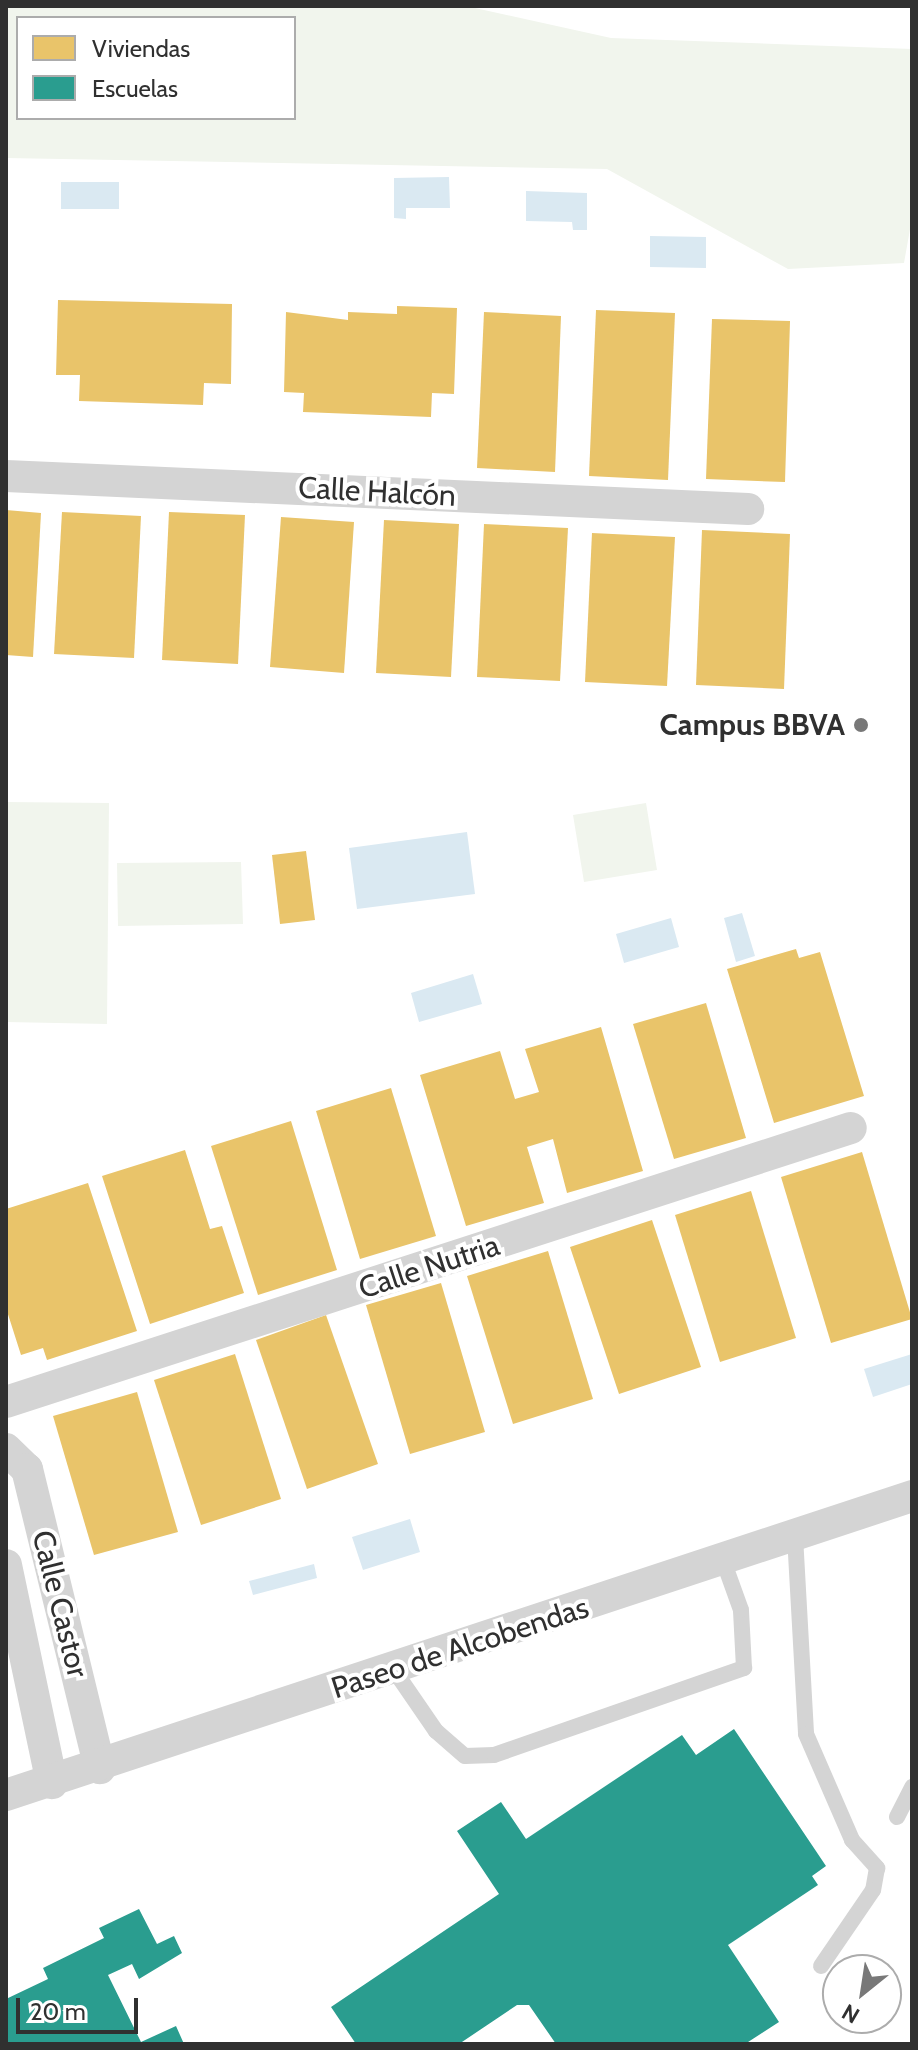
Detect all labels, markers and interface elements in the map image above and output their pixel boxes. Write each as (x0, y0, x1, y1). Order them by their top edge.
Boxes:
legend (16, 16, 296, 120)
text: Viviendas (92, 34, 190, 63)
text: Escuelas (92, 74, 178, 103)
street label: Calle Halcón (297, 470, 457, 514)
place label: Campus BBVA (659, 707, 845, 743)
marker: Campus BBVA (852, 716, 870, 734)
street label: Calle Nutria (354, 1227, 504, 1307)
street label: Calle Castor (24, 1527, 96, 1681)
street label: Paseo de Alcobendas (327, 1589, 593, 1707)
north arrow (822, 1954, 902, 2034)
scale bar (20, 1982, 142, 2032)
text: 20 m (30, 1997, 86, 2026)
text: N (837, 1998, 864, 2029)

